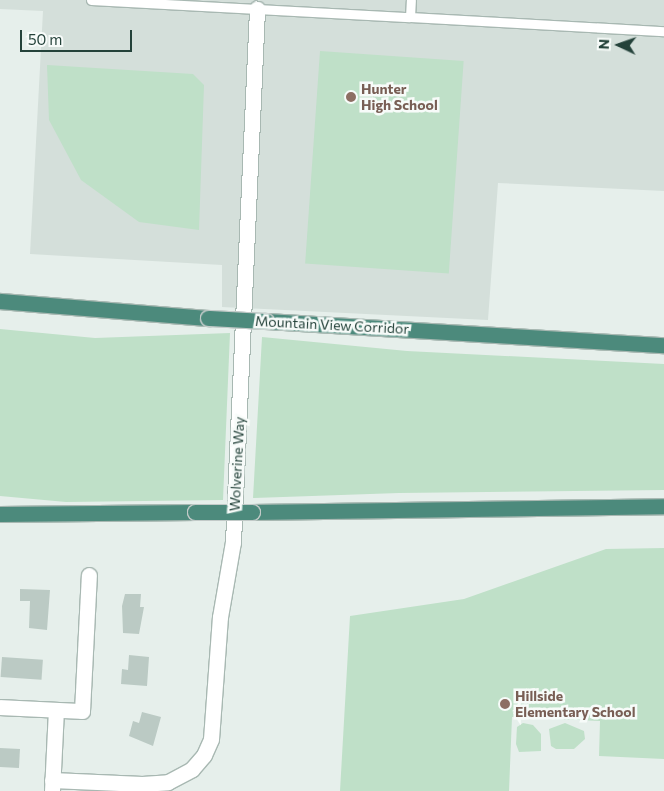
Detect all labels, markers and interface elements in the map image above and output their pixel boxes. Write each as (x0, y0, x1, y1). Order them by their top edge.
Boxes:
scale bar (22, 20, 135, 52)
north arrow (594, 20, 644, 70)
text: 50 m (28, 30, 62, 48)
text: N (595, 39, 612, 50)
place label: Hunter High School (361, 81, 438, 114)
marker: Hunter High School (345, 91, 357, 103)
street label: Mountain View Corridor (255, 313, 409, 337)
street label: Wolverine Way (226, 416, 248, 512)
place label: Hillside Elementary School (515, 688, 635, 720)
marker: Hillside Elementary School (499, 698, 511, 710)

